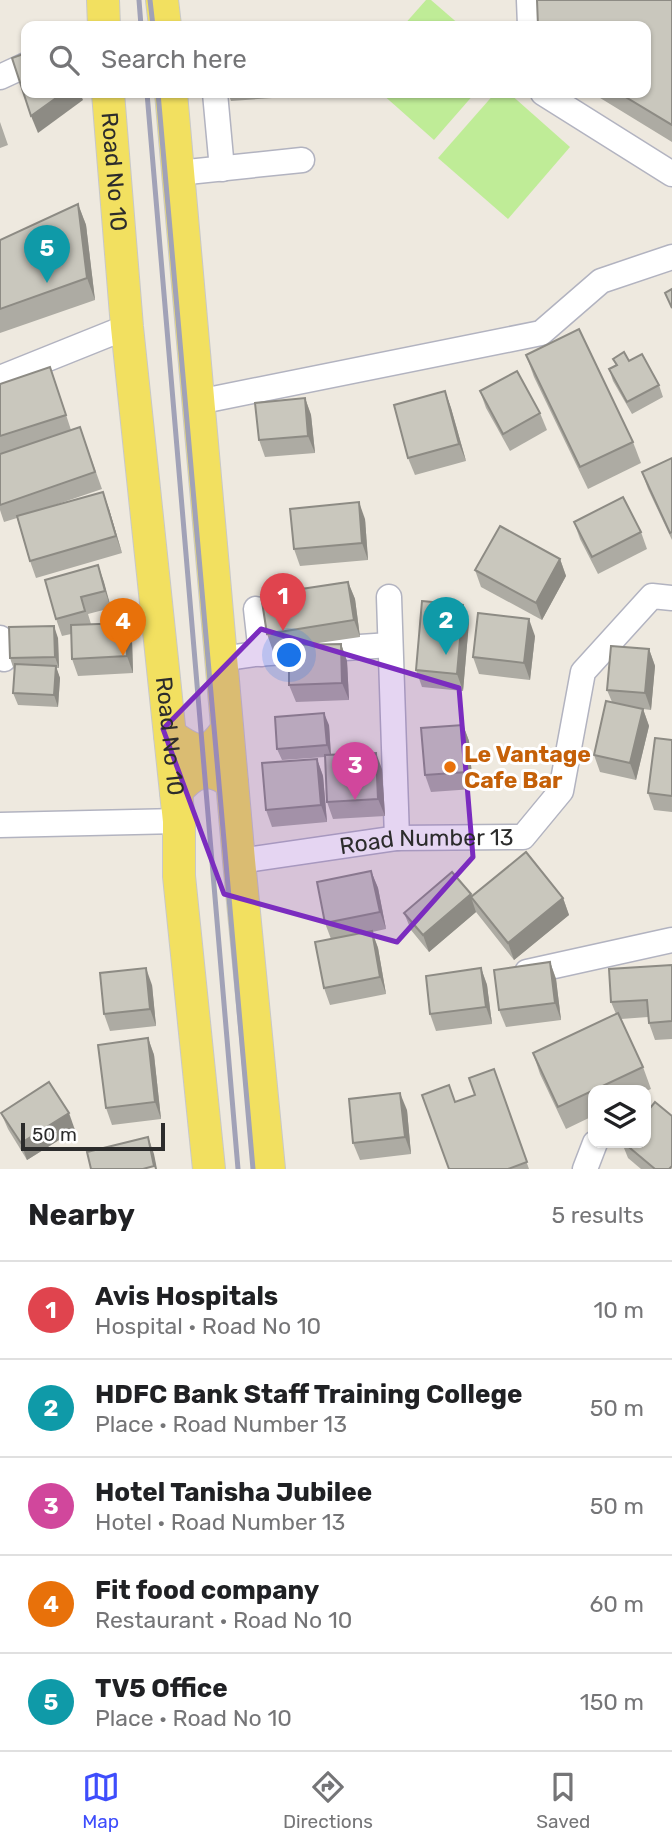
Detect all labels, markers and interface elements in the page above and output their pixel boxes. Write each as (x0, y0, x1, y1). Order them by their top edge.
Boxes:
search box (21, 21, 651, 98)
icon: search (45, 41, 83, 79)
text: Search here (101, 44, 247, 75)
street label: Road No 10 (96, 111, 133, 232)
pin: 5 (24, 225, 70, 283)
pin: 1 (260, 573, 306, 631)
pin: 2 (423, 597, 469, 655)
pin: 4 (100, 598, 146, 656)
your location (272, 638, 306, 672)
street label: Road No 10 (150, 675, 190, 797)
place label: Le Vantage Cafe Bar (464, 740, 591, 794)
pin: 3 (332, 742, 378, 800)
marker: Le Vantage Cafe Bar (442, 759, 458, 775)
street label: Road Number 13 (338, 823, 514, 860)
map controls (588, 1085, 651, 1148)
button: layers (588, 1085, 651, 1148)
scale bar (21, 1120, 164, 1152)
text: 50 m (32, 1123, 77, 1146)
text: Nearby (28, 1197, 135, 1233)
text: 5 results (551, 1201, 644, 1229)
text: Avis Hospitals (95, 1281, 278, 1312)
text: 1 (45, 1296, 57, 1324)
text: 10 m (593, 1296, 644, 1324)
text: Hospital · Road No 10 (95, 1312, 321, 1340)
text: HDFC Bank Staff Training College (95, 1379, 522, 1410)
text: 2 (44, 1394, 58, 1422)
text: 50 m (590, 1394, 644, 1422)
text: Place · Road Number 13 (95, 1410, 347, 1438)
text: Hotel Tanisha Jubilee (95, 1477, 372, 1508)
text: 3 (43, 1492, 59, 1520)
text: 50 m (590, 1492, 644, 1520)
text: Hotel · Road Number 13 (95, 1508, 345, 1536)
text: Fit food company (95, 1575, 319, 1606)
text: 4 (43, 1590, 59, 1618)
text: 60 m (589, 1590, 644, 1618)
text: Restaurant · Road No 10 (95, 1606, 352, 1634)
text: TV5 Office (95, 1673, 228, 1704)
text: 5 (44, 1688, 58, 1716)
text: 150 m (580, 1688, 644, 1716)
text: Place · Road No 10 (95, 1704, 292, 1732)
tab: Map (82, 1768, 120, 1833)
tab: Directions (283, 1768, 373, 1833)
tab: Saved (536, 1768, 590, 1833)

